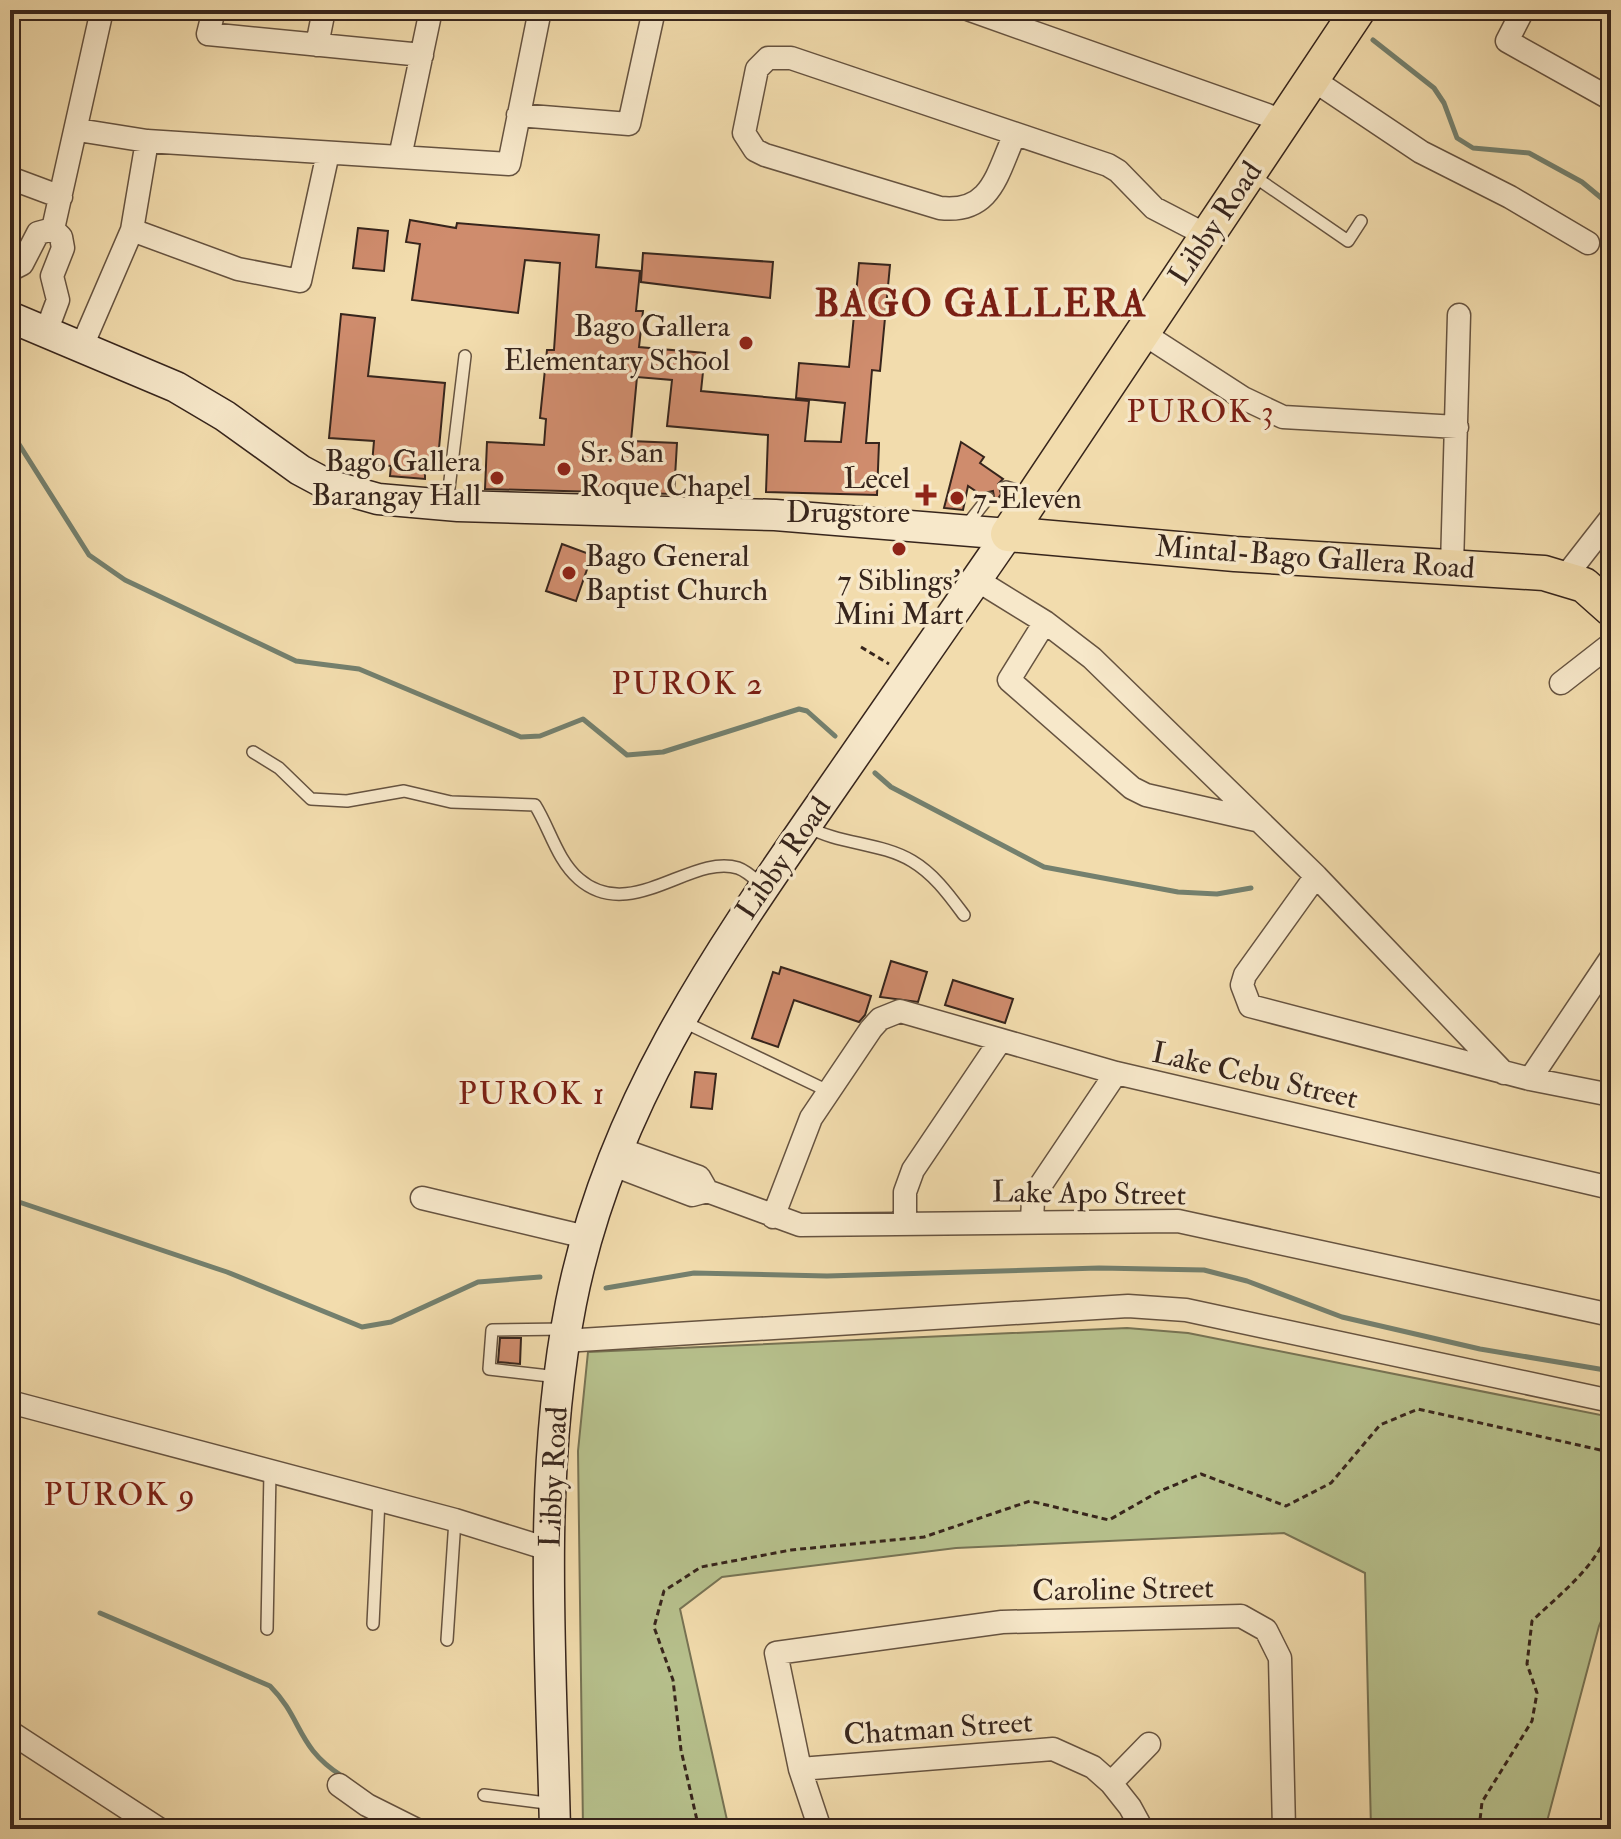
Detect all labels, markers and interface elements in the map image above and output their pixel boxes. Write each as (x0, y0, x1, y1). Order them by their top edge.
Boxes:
street label: Libby Road (1161, 154, 1270, 292)
district label: BAGO GALLERA (814, 280, 1148, 328)
place label: Bago Gallera Elementary School (504, 308, 731, 379)
marker: Bago Gallera Elementary School (737, 334, 755, 352)
district label: PUROK 3 (1127, 392, 1276, 432)
place label: Sr. San Roque Chapel (580, 434, 751, 505)
place label: Bago Gallera Barangay Hall (311, 443, 482, 514)
marker: Sr. San Roque Chapel (555, 460, 573, 478)
place label: Lecel Drugstore (786, 460, 910, 531)
marker: Bago Gallera Barangay Hall (488, 469, 506, 487)
place label: 7-Eleven (973, 480, 1082, 517)
marker: Lecel Drugstore (917, 486, 935, 504)
marker: 7-Eleven (948, 489, 966, 507)
street label: Mintal-Bago Gallera Road (1154, 528, 1476, 587)
place label: Bago General Baptist Church (585, 538, 768, 609)
marker: 7 Siblings' Mini Mart (890, 540, 908, 558)
place label: 7 Siblings' Mini Mart (835, 562, 964, 633)
marker: Bago General Baptist Church (560, 564, 578, 582)
district label: PUROK 2 (612, 664, 764, 704)
street label: Libby Road (728, 790, 839, 927)
street label: Lake Cebu Street (1148, 1034, 1362, 1117)
district label: PUROK 1 (458, 1074, 606, 1114)
street label: Lake Apo Street (992, 1173, 1187, 1214)
street label: Libby Road (531, 1405, 576, 1548)
district label: PUROK 9 (43, 1475, 197, 1515)
street label: Caroline Street (1032, 1569, 1215, 1610)
street label: Chatman Street (842, 1703, 1034, 1754)

